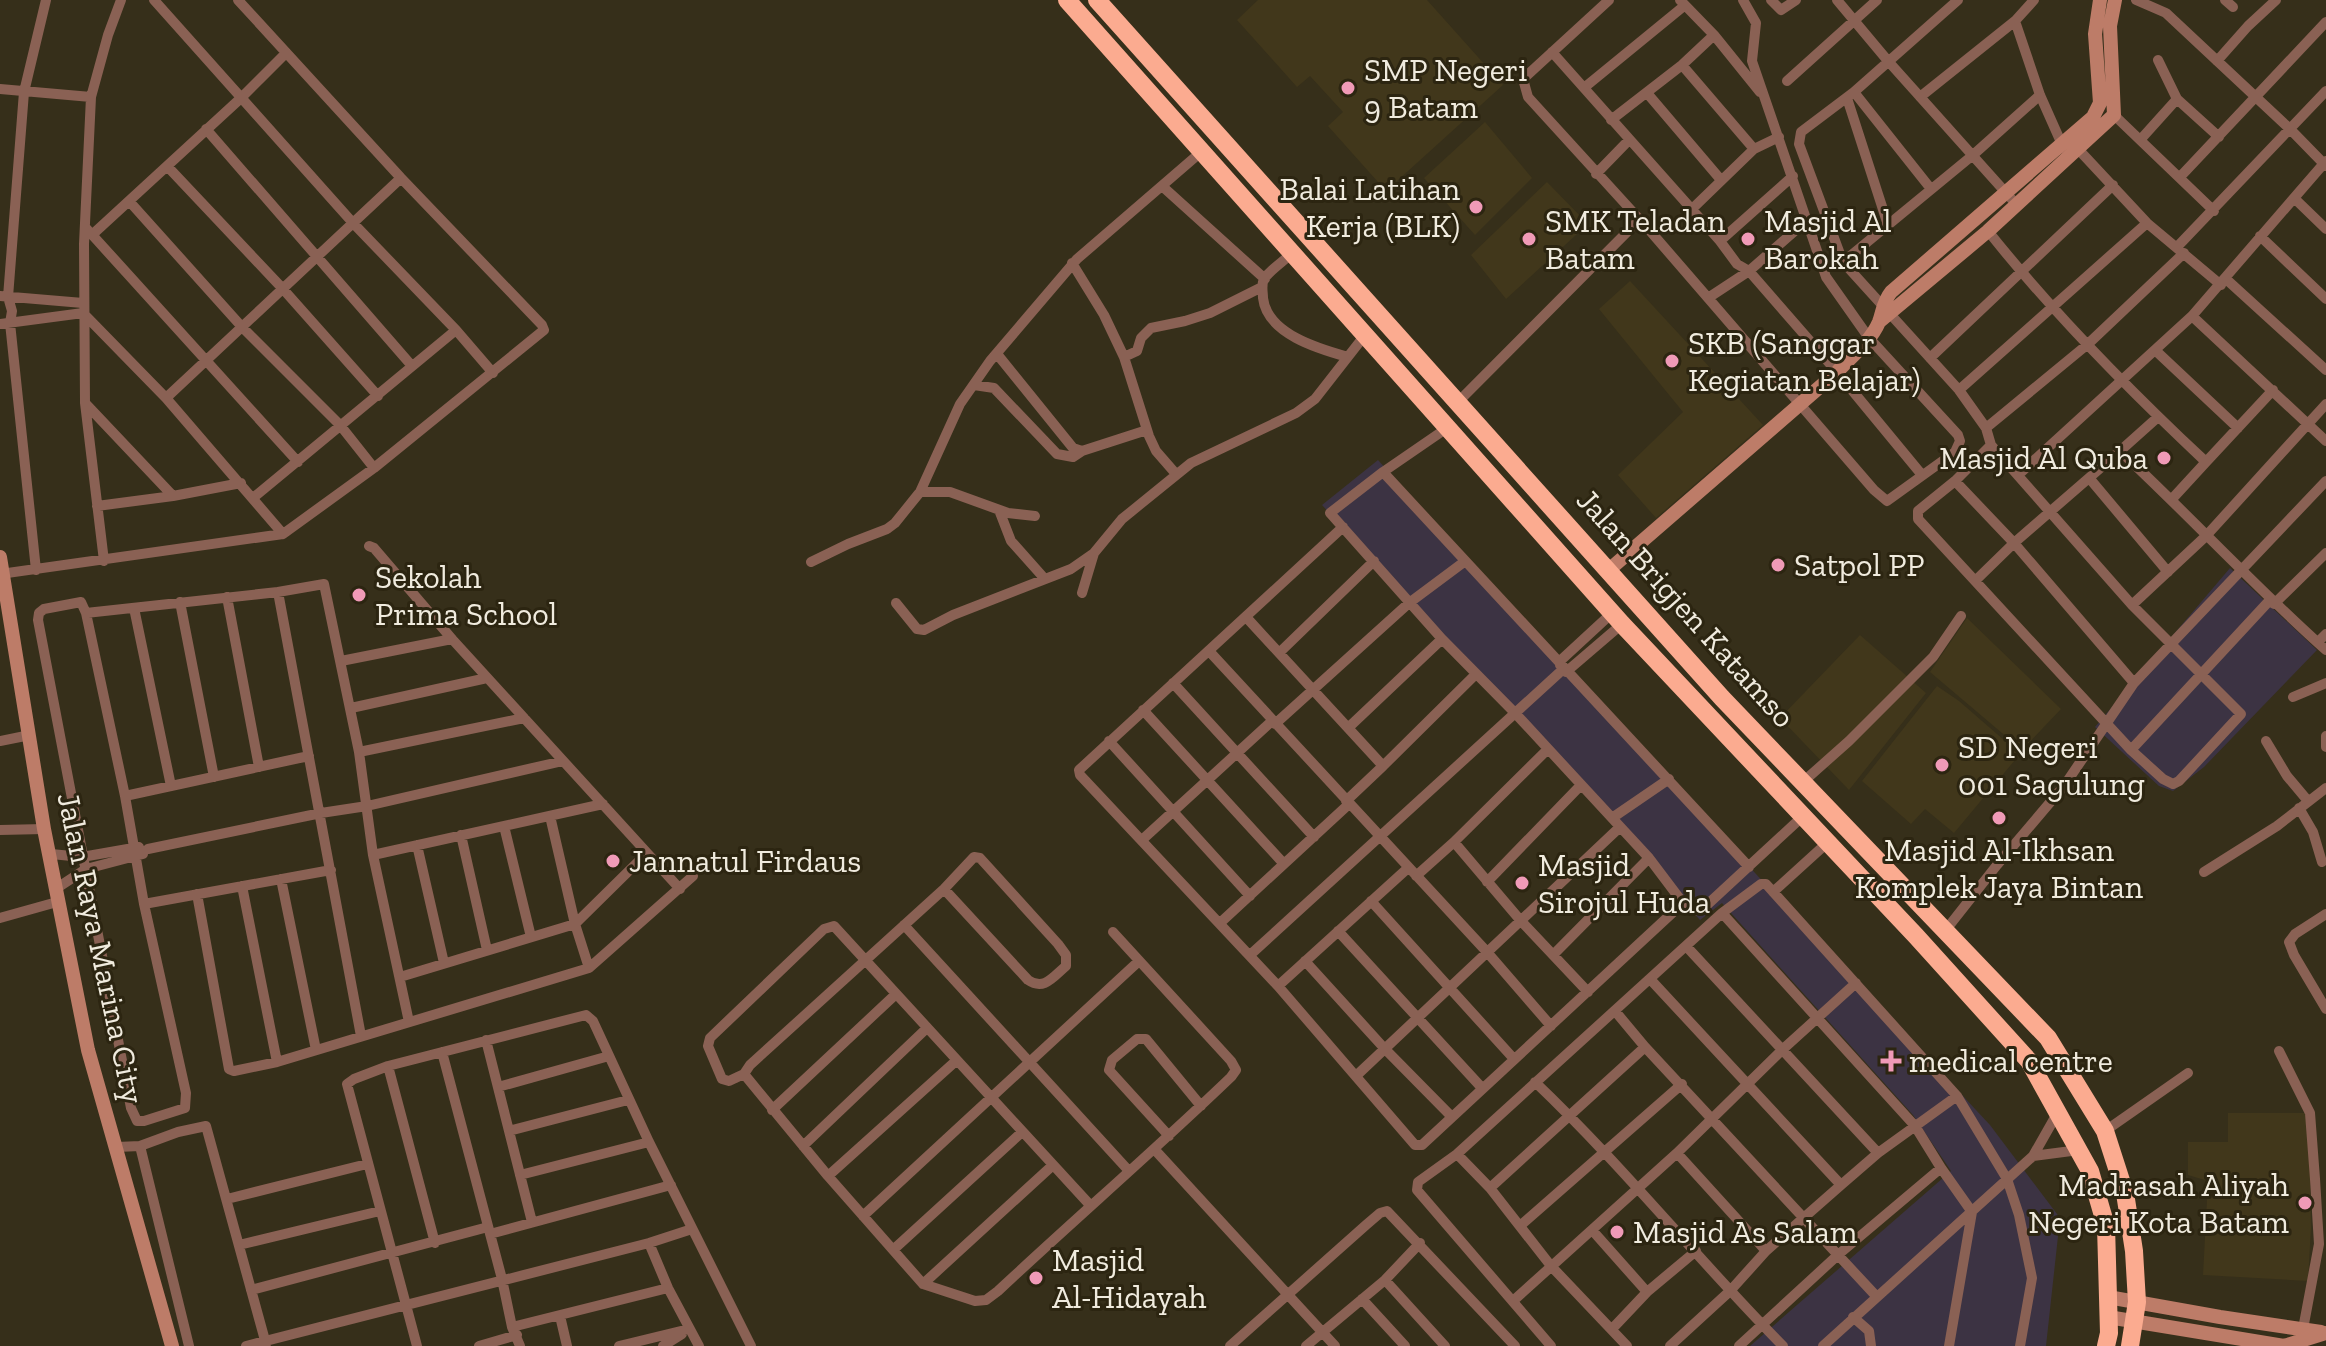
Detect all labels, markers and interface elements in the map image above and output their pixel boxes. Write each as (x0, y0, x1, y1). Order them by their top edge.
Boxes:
place label: SMP Negeri 9 Batam (1364, 51, 1527, 126)
marker: SMP Negeri 9 Batam (1339, 79, 1357, 97)
place label: Balai Latihan Kerja (BLK) (1280, 170, 1461, 245)
marker: Balai Latihan Kerja (BLK) (1467, 198, 1485, 216)
place label: SMK Teladan Batam (1545, 202, 1726, 277)
place label: Masjid Al Barokah (1764, 202, 1892, 277)
marker: SMK Teladan Batam (1520, 230, 1538, 248)
marker: Masjid Al Barokah (1739, 230, 1757, 248)
place label: SKB (Sanggar Kegiatan Belajar) (1688, 324, 1921, 399)
marker: SKB (Sanggar Kegiatan Belajar) (1663, 352, 1681, 370)
place label: Masjid Al Quba (1939, 439, 2148, 477)
marker: Masjid Al Quba (2155, 449, 2173, 467)
street label: Jalan Brigjen Katamso (1569, 481, 1803, 735)
place label: Satpol PP (1794, 546, 1925, 584)
marker: Satpol PP (1769, 556, 1787, 574)
place label: Sekolah Prima School (375, 558, 557, 633)
marker: Sekolah Prima School (350, 586, 368, 604)
place label: SD Negeri 001 Sagulung (1958, 728, 2145, 803)
marker: SD Negeri 001 Sagulung (1933, 756, 1951, 774)
street label: Jalan Raya Marina City (49, 789, 153, 1108)
marker: Masjid Al-Ikhsan Komplek Jaya Bintan (1990, 809, 2008, 827)
place label: Masjid Al-Ikhsan Komplek Jaya Bintan (1855, 831, 2144, 906)
place label: Jannatul Firdaus (629, 842, 861, 880)
place label: Masjid Sirojul Huda (1538, 846, 1710, 921)
marker: Jannatul Firdaus (604, 852, 622, 870)
marker: Masjid Sirojul Huda (1513, 874, 1531, 892)
place label: medical centre (1909, 1042, 2113, 1080)
marker: medical centre (1880, 1050, 1902, 1072)
place label: Madrasah Aliyah Negeri Kota Batam (2028, 1166, 2289, 1241)
marker: Madrasah Aliyah Negeri Kota Batam (2296, 1194, 2314, 1212)
place label: Masjid As Salam (1633, 1213, 1858, 1251)
marker: Masjid As Salam (1608, 1223, 1626, 1241)
place label: Masjid Al-Hidayah (1052, 1241, 1206, 1316)
marker: Masjid Al-Hidayah (1027, 1269, 1045, 1287)

